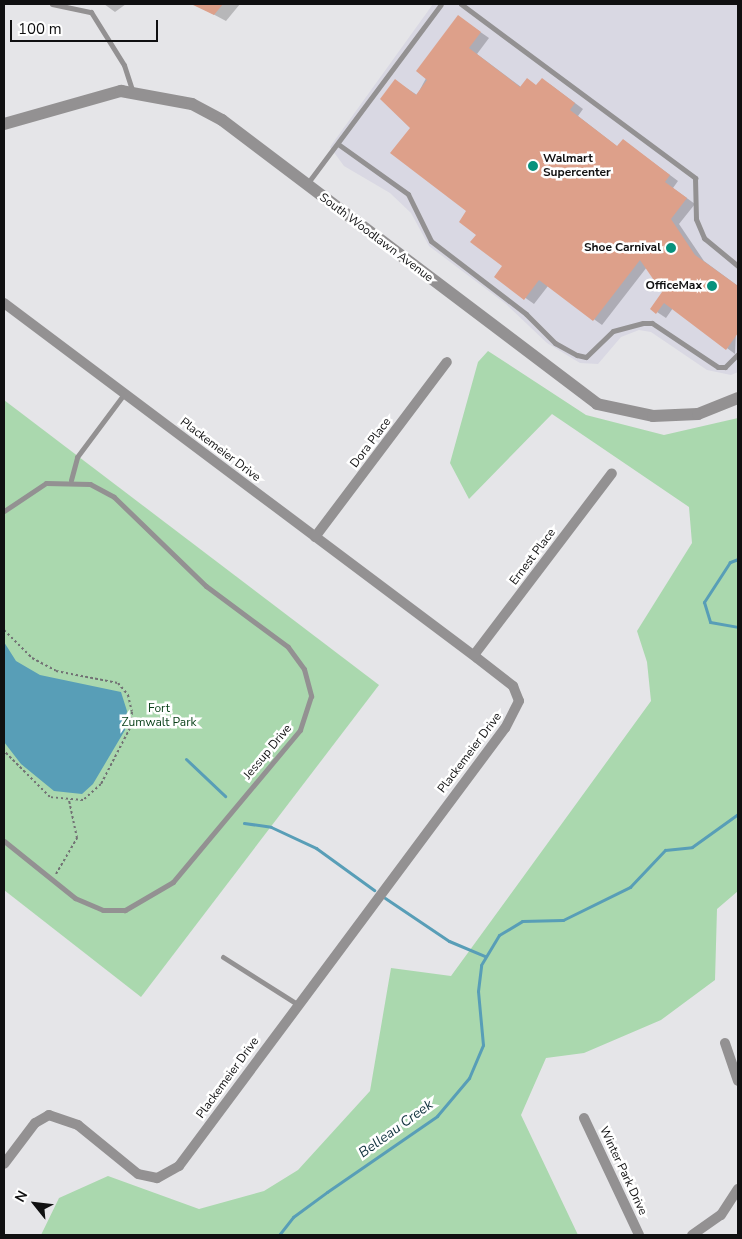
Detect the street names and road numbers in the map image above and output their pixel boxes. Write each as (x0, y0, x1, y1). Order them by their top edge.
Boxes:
street label: South Woodlawn Avenue (316, 191, 436, 285)
street label: Plackemeier Drive (177, 415, 263, 485)
street label: Dora Place (348, 415, 394, 471)
street label: Ernest Place (507, 526, 559, 588)
street label: Plackemeier Drive (435, 710, 505, 796)
street label: Jessup Drive (241, 722, 295, 782)
street label: Plackemeier Drive (194, 1035, 262, 1121)
street label: Winter Park Drive (596, 1124, 650, 1218)

